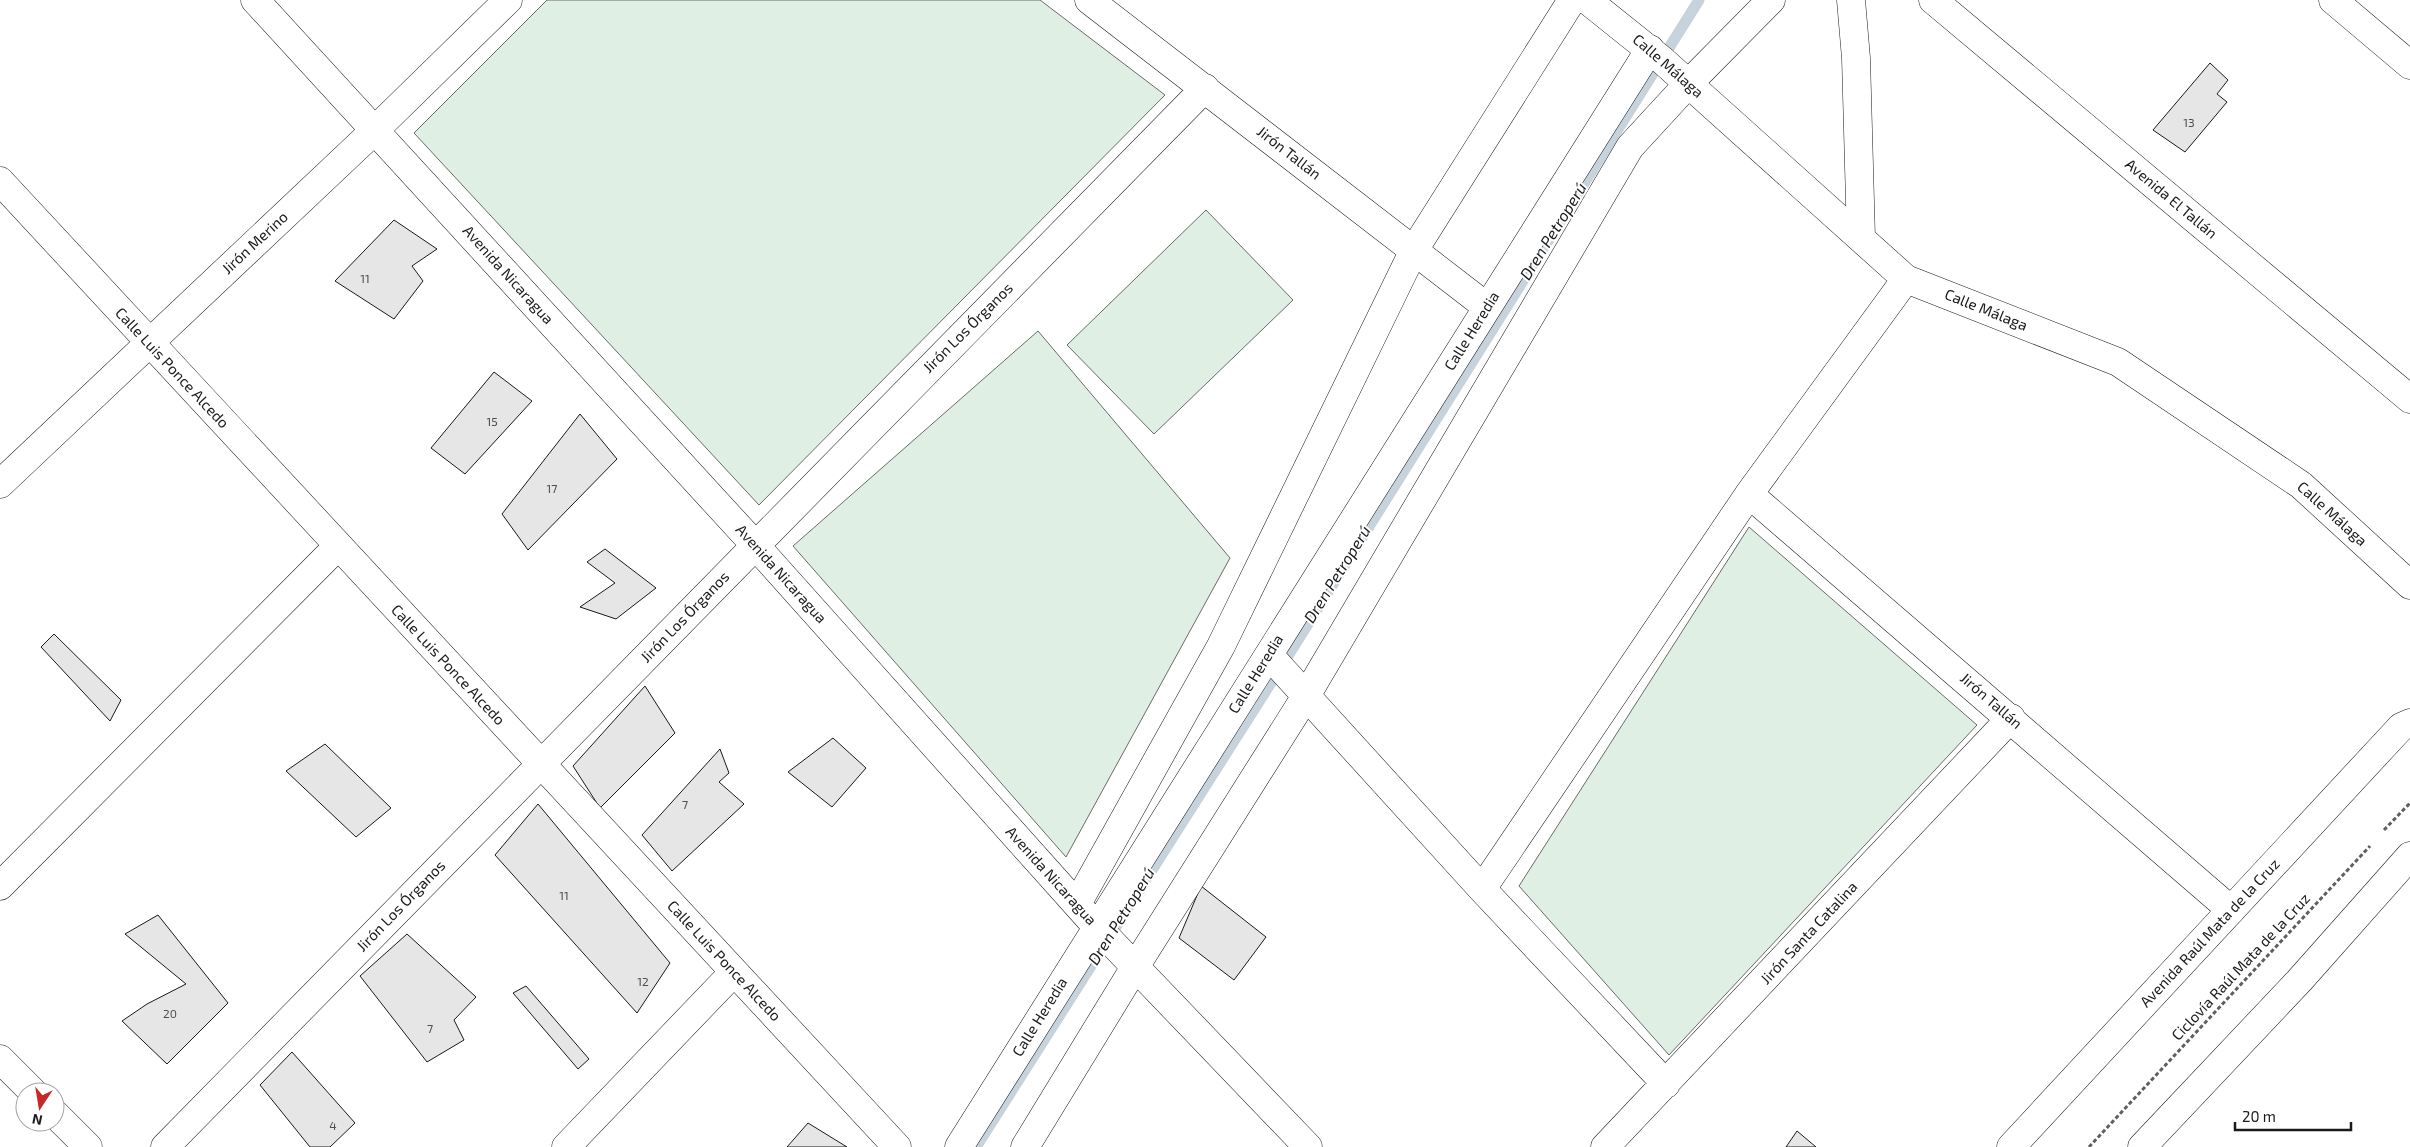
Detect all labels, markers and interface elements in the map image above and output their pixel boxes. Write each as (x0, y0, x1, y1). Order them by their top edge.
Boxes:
street label: Calle Málaga (1630, 30, 1708, 101)
house number: 13 (2183, 115, 2195, 129)
street label: Jirón Tallán (1254, 122, 1325, 183)
street label: Avenida El Tallán (2122, 155, 2221, 242)
water label: Dren Petroperú (1515, 179, 1590, 283)
street label: Jirón Merino (218, 207, 291, 277)
street label: Avenida Nicaragua (460, 221, 558, 327)
house number: 11 (360, 271, 370, 285)
street label: Jirón Los Órganos (919, 279, 1016, 376)
street label: Calle Málaga (1942, 284, 2030, 334)
street label: Calle Heredia (1440, 288, 1503, 373)
street label: Calle Luis Ponce Alcedo (112, 303, 233, 431)
house number: 15 (486, 414, 498, 428)
street label: Calle Málaga (2294, 477, 2371, 549)
house number: 17 (547, 481, 557, 495)
street label: Avenida Nicaragua (733, 520, 831, 626)
water label: Dren Petroperú (1299, 522, 1374, 626)
street label: Jirón Los Órganos (636, 567, 732, 666)
street label: Calle Luis Ponce Alcedo (388, 600, 509, 728)
street label: Calle Heredia (1224, 631, 1287, 716)
street label: Jirón Tallán (1957, 668, 2026, 732)
house number: 7 (682, 797, 688, 811)
street label: Avenida Nicaragua (1003, 822, 1101, 928)
street label: Avenida Raúl Mata de la Cruz (2136, 854, 2283, 1010)
street label: Jirón Los Órganos (352, 856, 448, 955)
water label: Dren Petroperú (1083, 864, 1158, 968)
street label: Jirón Santa Catalina (1756, 877, 1860, 987)
house number: 11 (559, 888, 569, 902)
street label: Ciclovía Raúl Mata de la Cruz (2167, 889, 2313, 1044)
street label: Calle Luis Ponce Alcedo (664, 896, 785, 1024)
house number: 12 (637, 974, 649, 988)
street label: Calle Heredia (1008, 974, 1071, 1059)
house number: 20 (163, 1006, 177, 1020)
house number: 7 (427, 1021, 433, 1035)
north arrow (15, 1082, 65, 1132)
scale bar (2235, 1100, 2351, 1132)
text: 20 m (2242, 1107, 2276, 1125)
text: N (30, 1111, 44, 1130)
house number: 4 (329, 1118, 337, 1132)

